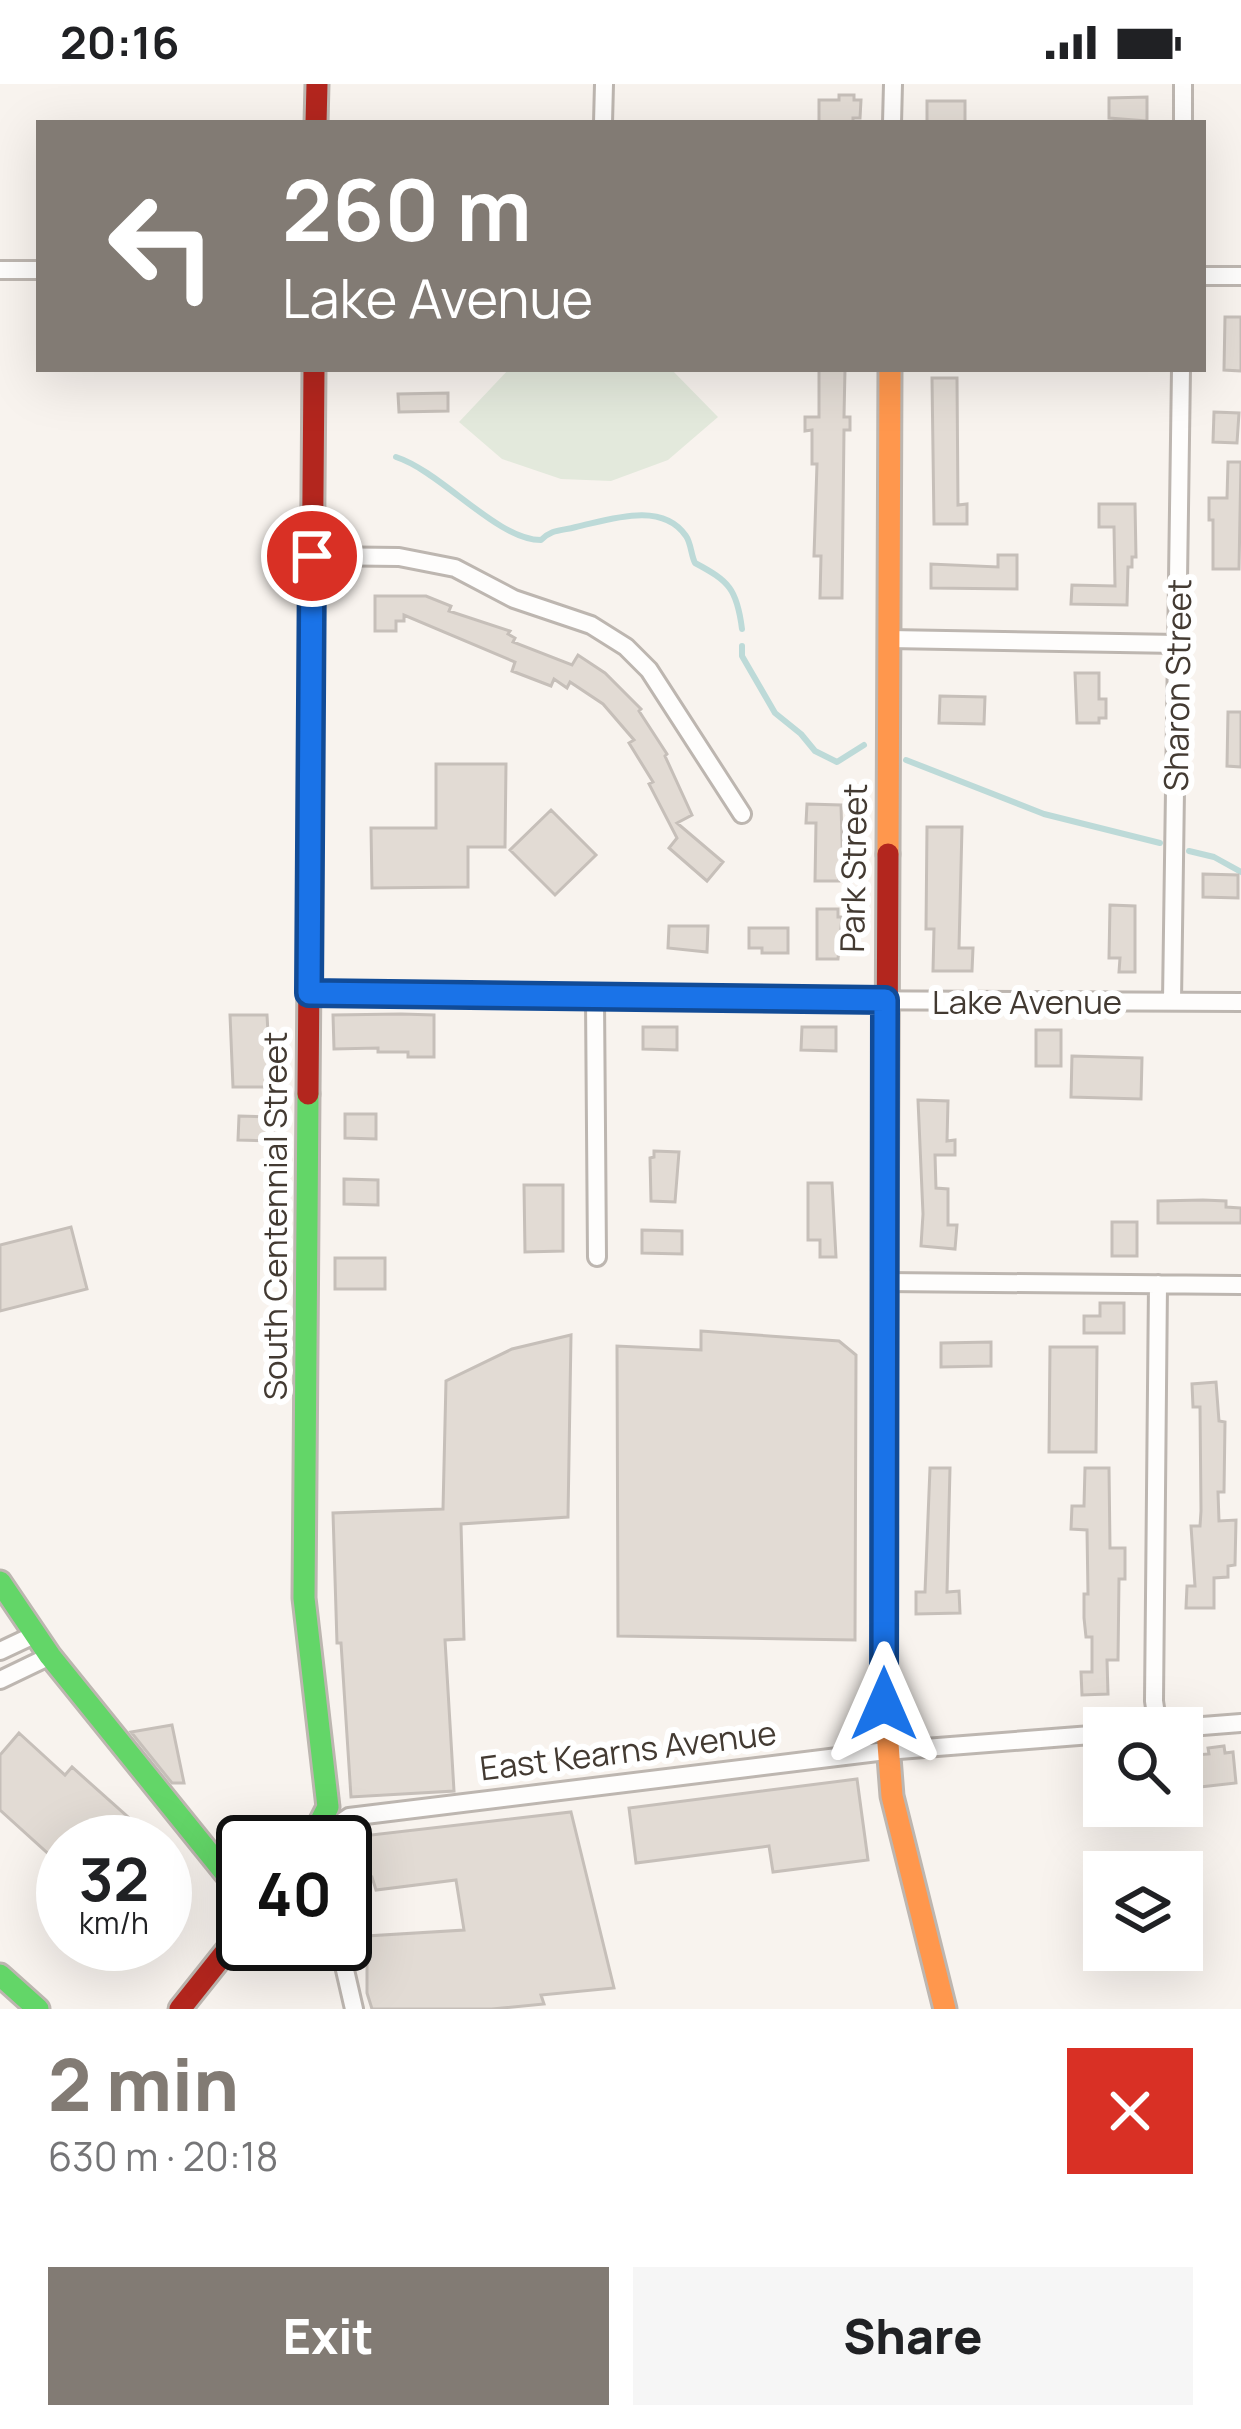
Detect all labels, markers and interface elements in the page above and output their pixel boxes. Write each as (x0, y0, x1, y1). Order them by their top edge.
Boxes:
text: 20:16 (60, 11, 180, 73)
text: 260 m (282, 151, 532, 266)
icon: left (84, 168, 240, 324)
text: Lake Avenue (282, 260, 593, 334)
pin (261, 505, 363, 607)
icon: arrive (279, 523, 345, 589)
street label: Sharon Street (1153, 578, 1201, 792)
street label: Park Street (829, 783, 877, 953)
street label: Lake Avenue (932, 979, 1122, 1024)
street label: South Centennial Street (252, 1032, 297, 1400)
position arrow (821, 1641, 947, 1767)
map controls (1083, 1707, 1203, 1971)
button: search (1083, 1707, 1203, 1827)
street label: East Kearns Avenue (477, 1709, 779, 1791)
speed limit sign: 40 (216, 1815, 372, 1971)
text: 32 (79, 1837, 149, 1919)
button: layers (1083, 1851, 1203, 1971)
text: km/h (79, 1902, 149, 1943)
text: 2 min (48, 2034, 239, 2133)
button: close (1067, 2048, 1193, 2174)
text: 630 m · 20:18 (48, 2129, 278, 2183)
button: Exit (48, 2267, 609, 2405)
button: Share (633, 2267, 1193, 2405)

